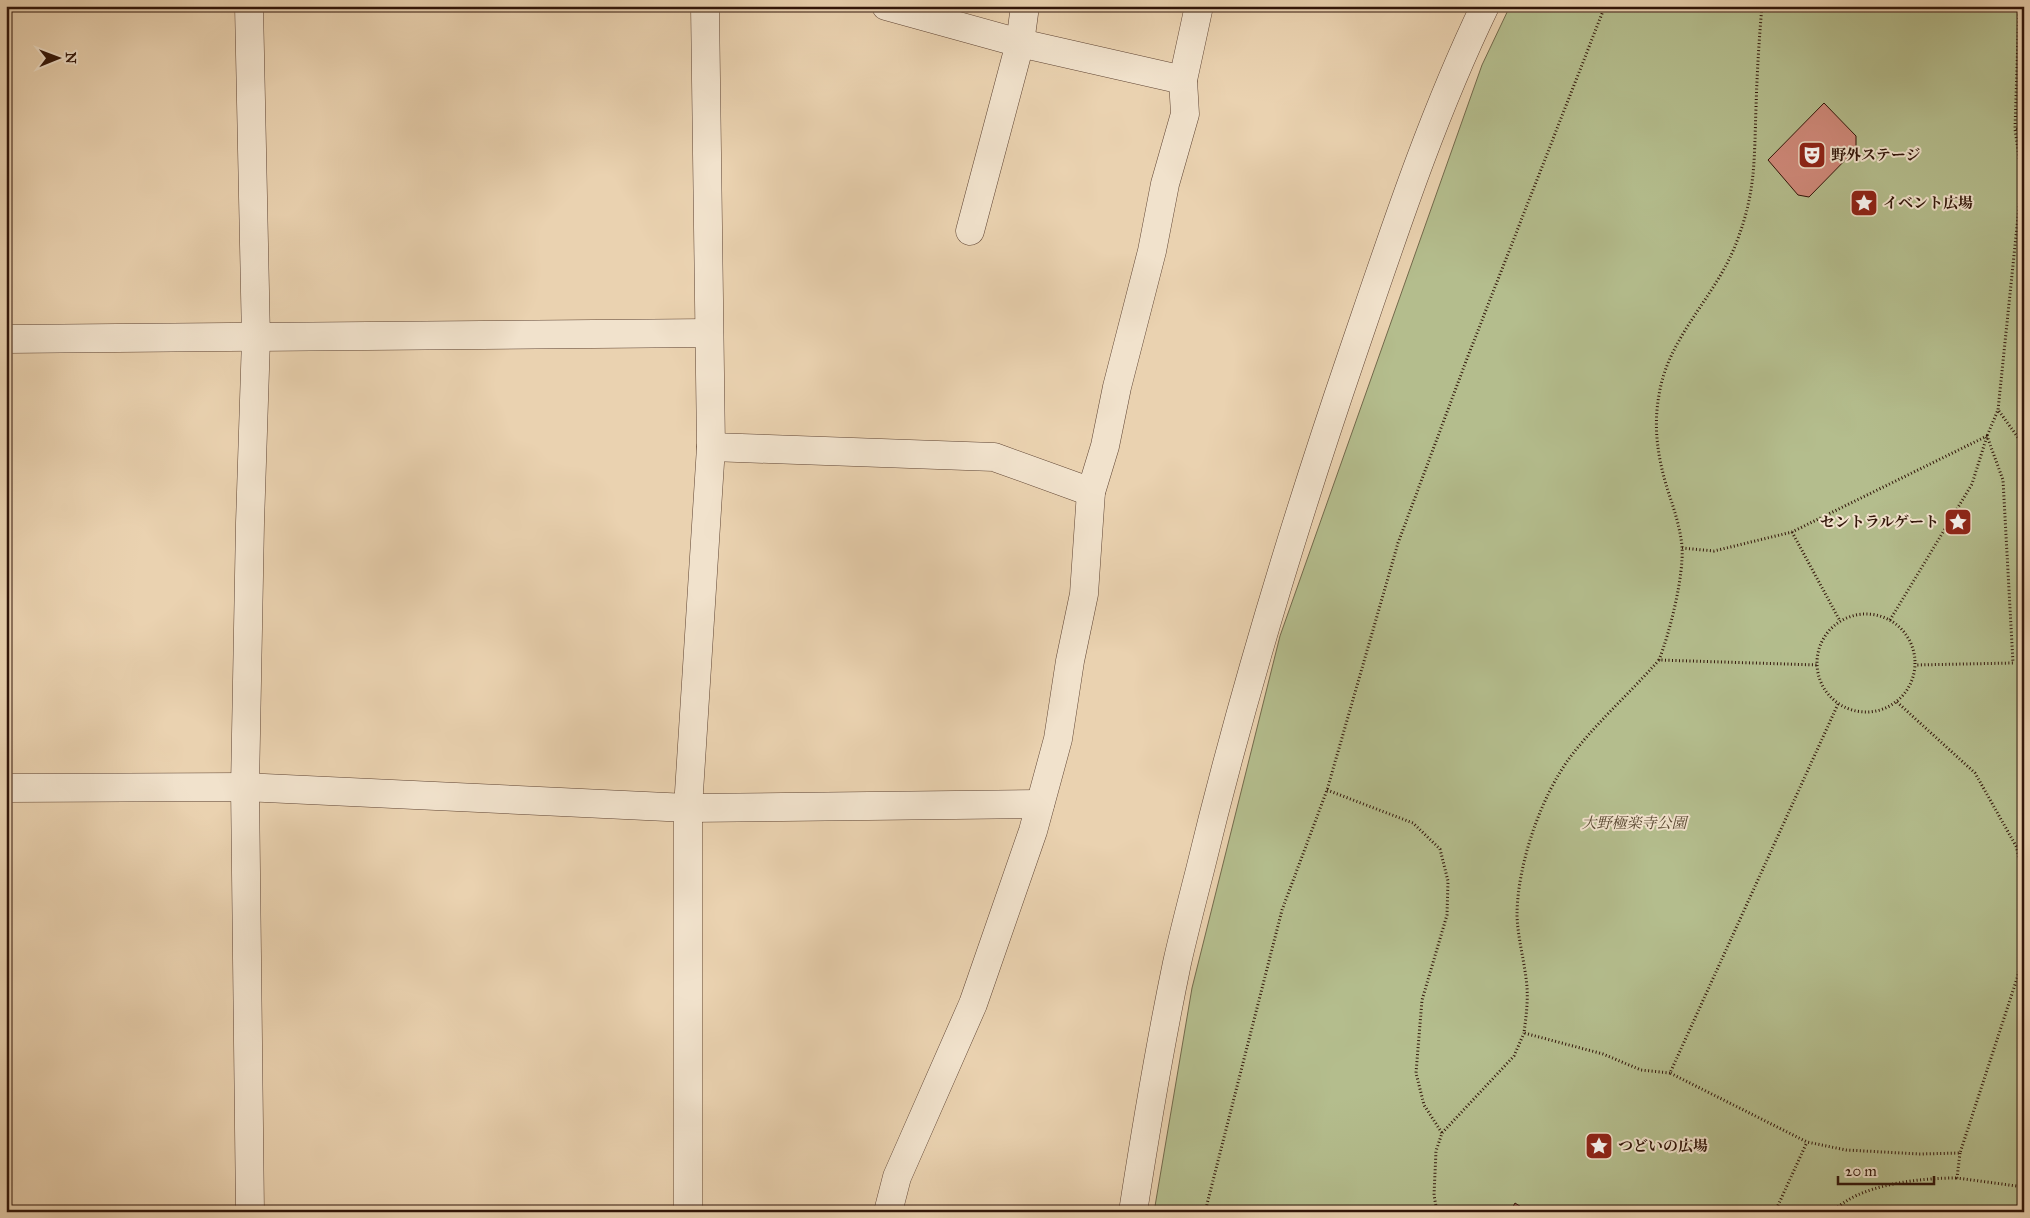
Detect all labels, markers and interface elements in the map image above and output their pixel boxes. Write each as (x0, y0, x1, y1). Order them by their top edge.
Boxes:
north arrow (32, 32, 82, 82)
text: N (62, 52, 79, 64)
theatre icon: 野外ステージ (1797, 140, 1827, 170)
place label: 野外ステージ (1831, 146, 1920, 164)
place icon: イベント広場 (1849, 188, 1879, 218)
place label: イベント広場 (1883, 194, 1973, 212)
place icon: セントラルゲート (1943, 507, 1973, 537)
place label: セントラルゲート (1820, 513, 1939, 531)
park label: 大野極楽寺公園 (1581, 814, 1689, 832)
place icon: つどいの広場 (1584, 1131, 1614, 1161)
place label: つどいの広場 (1618, 1137, 1708, 1155)
scale bar (1838, 1153, 1934, 1185)
text: 20 m (1845, 1162, 1877, 1180)

